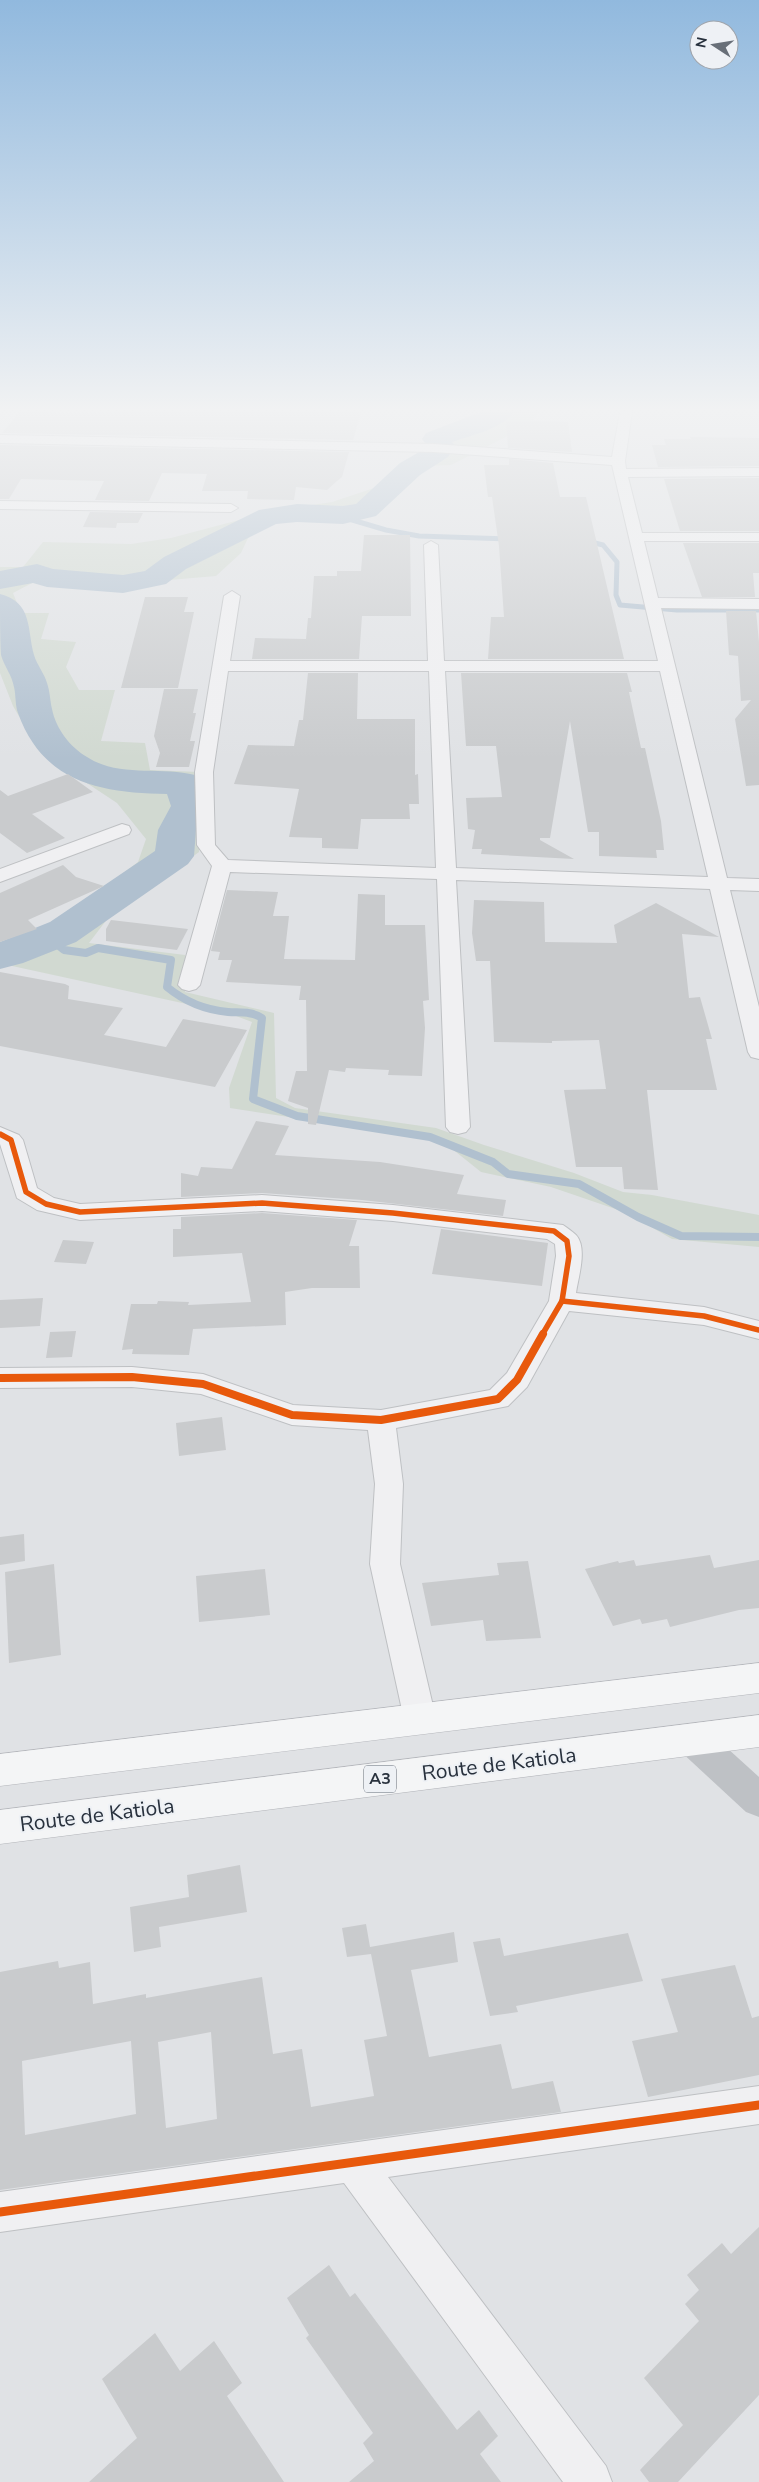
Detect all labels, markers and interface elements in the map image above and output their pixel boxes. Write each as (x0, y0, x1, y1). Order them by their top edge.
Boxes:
north arrow (689, 20, 739, 70)
text: N (691, 35, 712, 50)
street label: Route de Katiola (420, 1741, 578, 1787)
road number: A3 (364, 1766, 396, 1792)
street label: Route de Katiola (18, 1792, 176, 1838)

